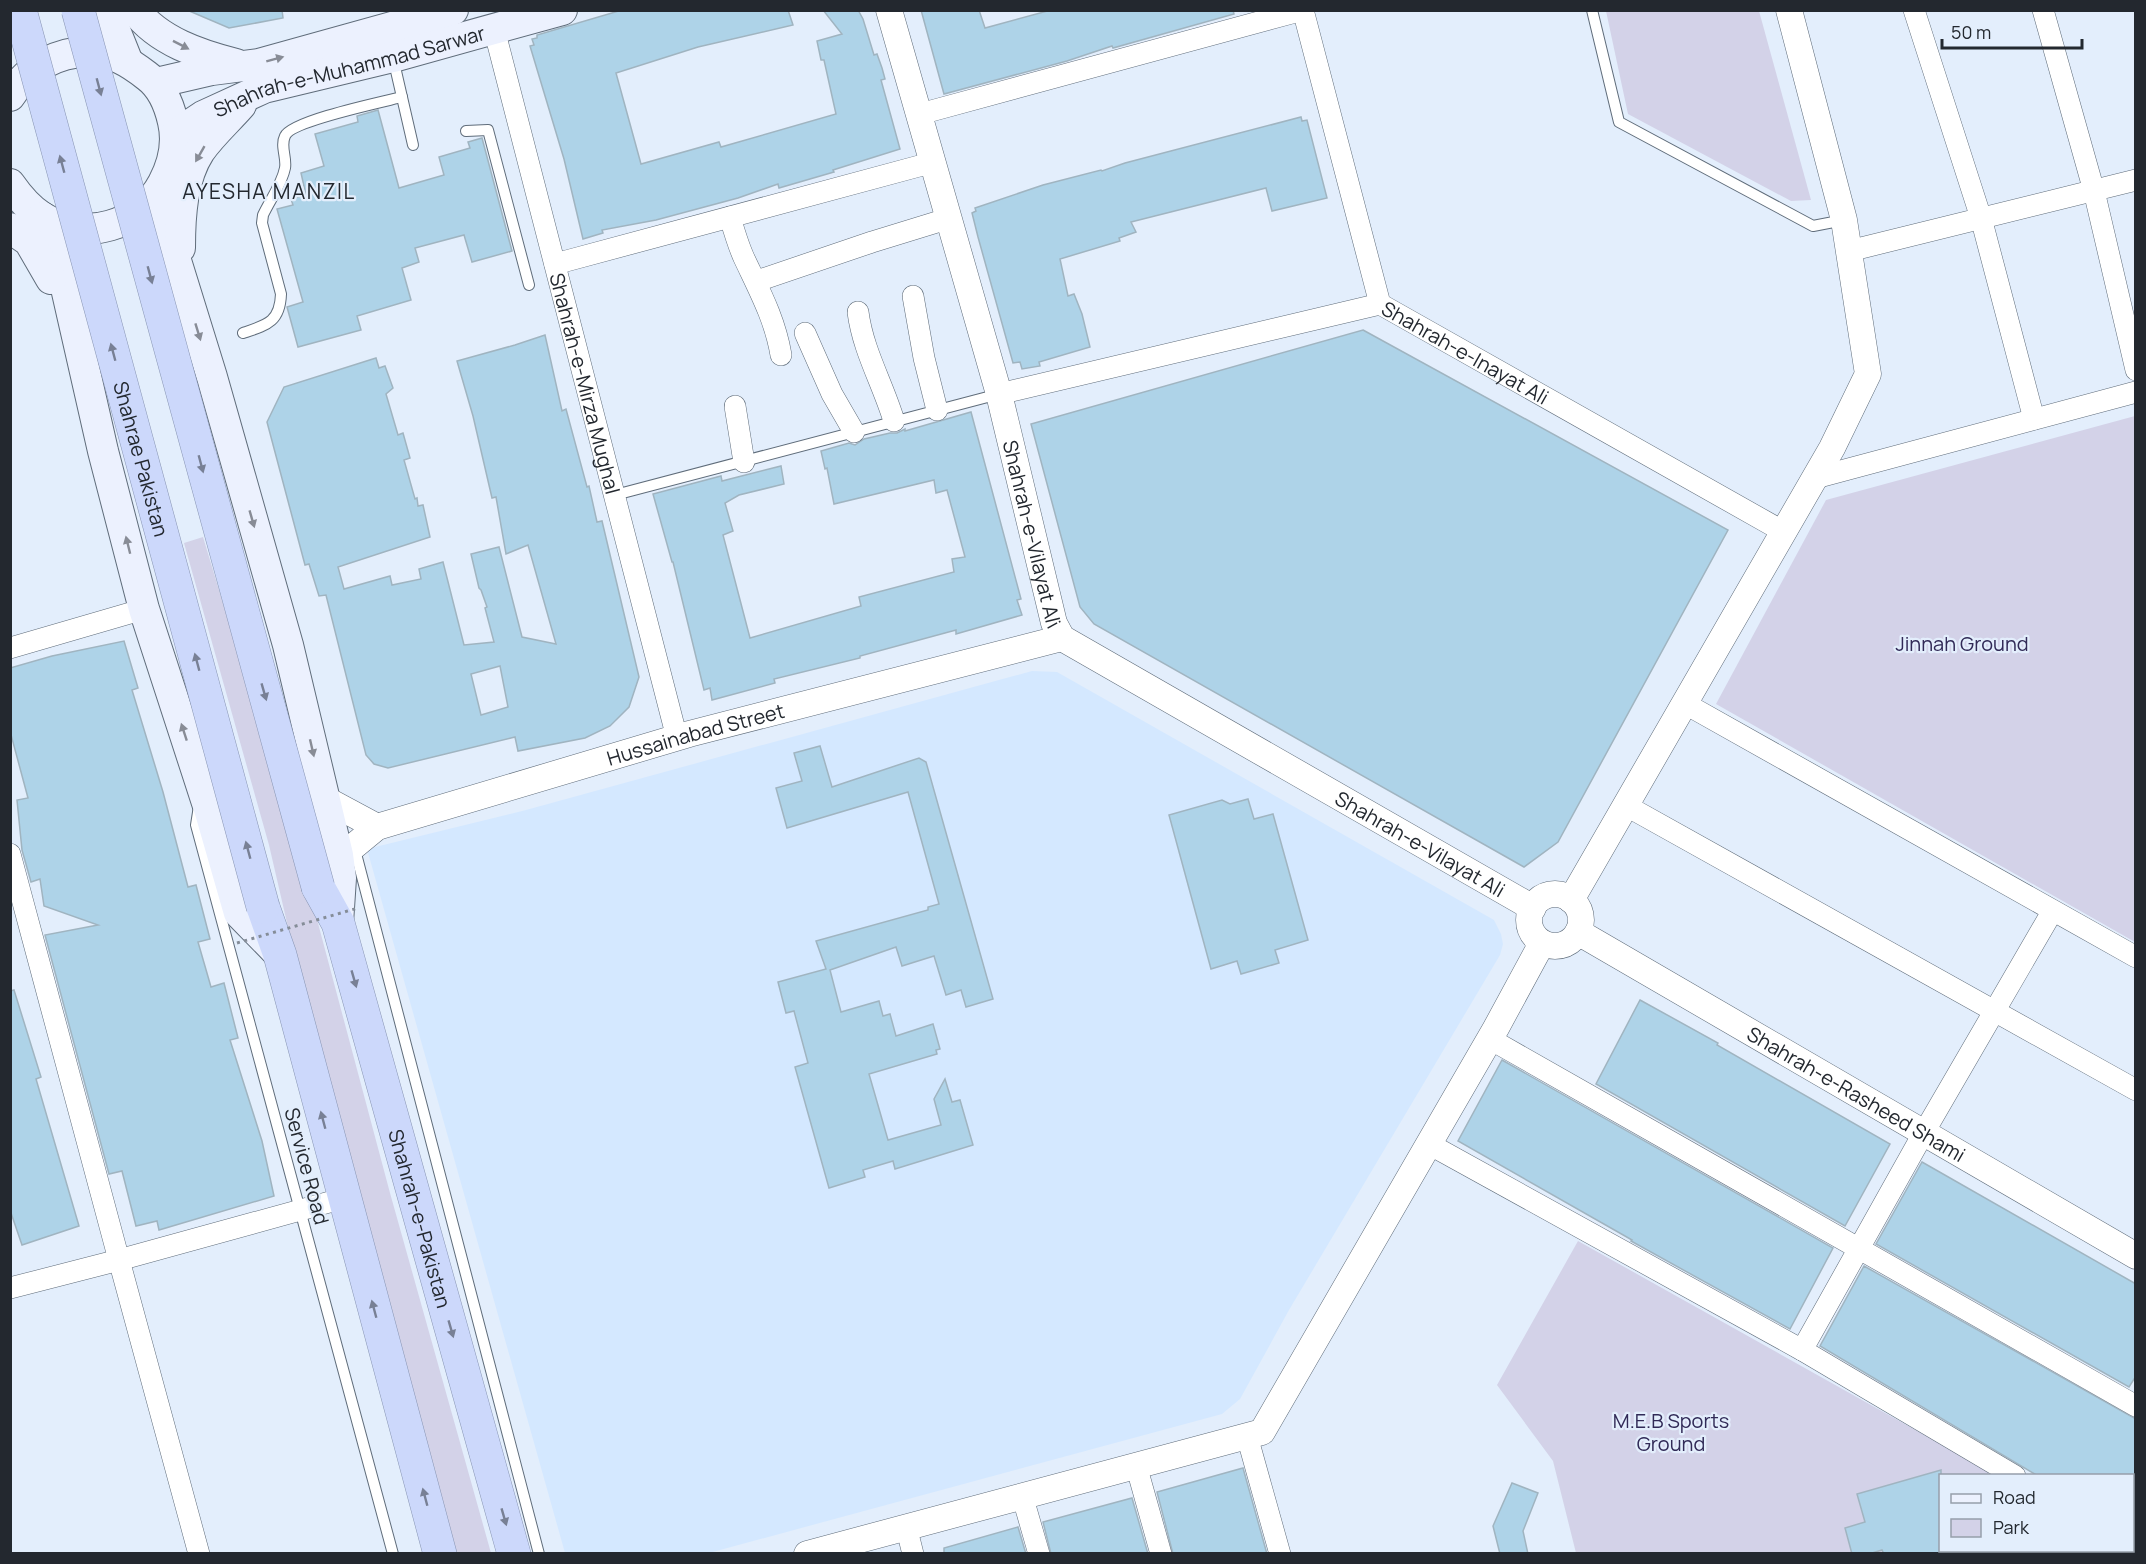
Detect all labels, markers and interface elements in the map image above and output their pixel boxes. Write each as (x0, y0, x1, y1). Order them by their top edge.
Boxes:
scale bar (1942, 12, 2082, 50)
street label: Shahrah-e-Muhammad Sarwar (209, 19, 488, 123)
text: 50 m (1951, 20, 1991, 44)
one-way arrow (173, 40, 190, 50)
one-way arrow (266, 54, 284, 64)
one-way arrow (94, 78, 104, 96)
one-way arrow (195, 146, 205, 163)
one-way arrow (56, 155, 66, 173)
district label: AYESHA MANZIL (182, 177, 356, 205)
one-way arrow (145, 266, 155, 285)
street label: Shahrah-e-Mirza Mughal (544, 270, 627, 497)
street label: Shahrah-e-Inayat Ali (1377, 294, 1554, 410)
one-way arrow (194, 323, 203, 341)
one-way arrow (107, 343, 117, 361)
street label: Shahrae Pakistan (108, 378, 176, 539)
street label: Shahrah-e-Vilayat Ali (997, 437, 1068, 633)
one-way arrow (196, 455, 206, 473)
one-way arrow (248, 510, 257, 528)
one-way arrow (122, 536, 132, 554)
park label: Jinnah Ground (1895, 630, 2029, 657)
one-way arrow (191, 653, 201, 671)
one-way arrow (259, 683, 269, 701)
street label: Hussainabad Street (603, 697, 787, 771)
one-way arrow (178, 723, 188, 741)
one-way arrow (307, 739, 317, 758)
street label: Shahrah-e-Vilayat Ali (1331, 784, 1510, 903)
one-way arrow (242, 841, 252, 859)
one-way arrow (350, 970, 359, 988)
street label: Shahrah-e-Rasheed Shami (1742, 1020, 1970, 1168)
street label: Service Road (278, 1105, 336, 1227)
one-way arrow (318, 1111, 328, 1130)
street label: Shahrah-e-Pakistan (383, 1126, 458, 1311)
one-way arrow (369, 1300, 378, 1318)
one-way arrow (447, 1320, 457, 1338)
park label: M.E.B Sports Ground (1613, 1407, 1729, 1457)
legend (1939, 1474, 2134, 1552)
text: Road (1993, 1485, 2036, 1509)
one-way arrow (420, 1488, 429, 1506)
one-way arrow (500, 1508, 509, 1526)
text: Park (1993, 1515, 2030, 1539)

